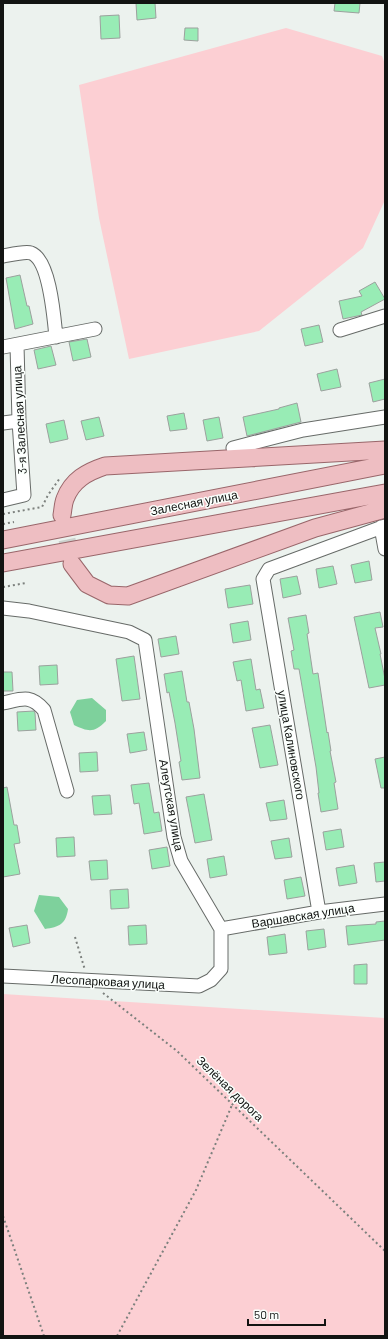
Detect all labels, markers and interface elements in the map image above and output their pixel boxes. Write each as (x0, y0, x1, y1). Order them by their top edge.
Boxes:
street label: 3-я Залесная улица (9, 365, 30, 475)
street label: Залесная улица (149, 487, 239, 518)
street label: улица Калиновского (274, 689, 309, 801)
street label: Алеутская улица (156, 758, 187, 852)
street label: Варшавская улица (250, 900, 356, 931)
street label: Лесопарковая улица (51, 971, 166, 992)
street label: Зелёная дорога (194, 1053, 267, 1125)
scale bar (248, 1301, 325, 1327)
text: 50 m (254, 1307, 279, 1321)

